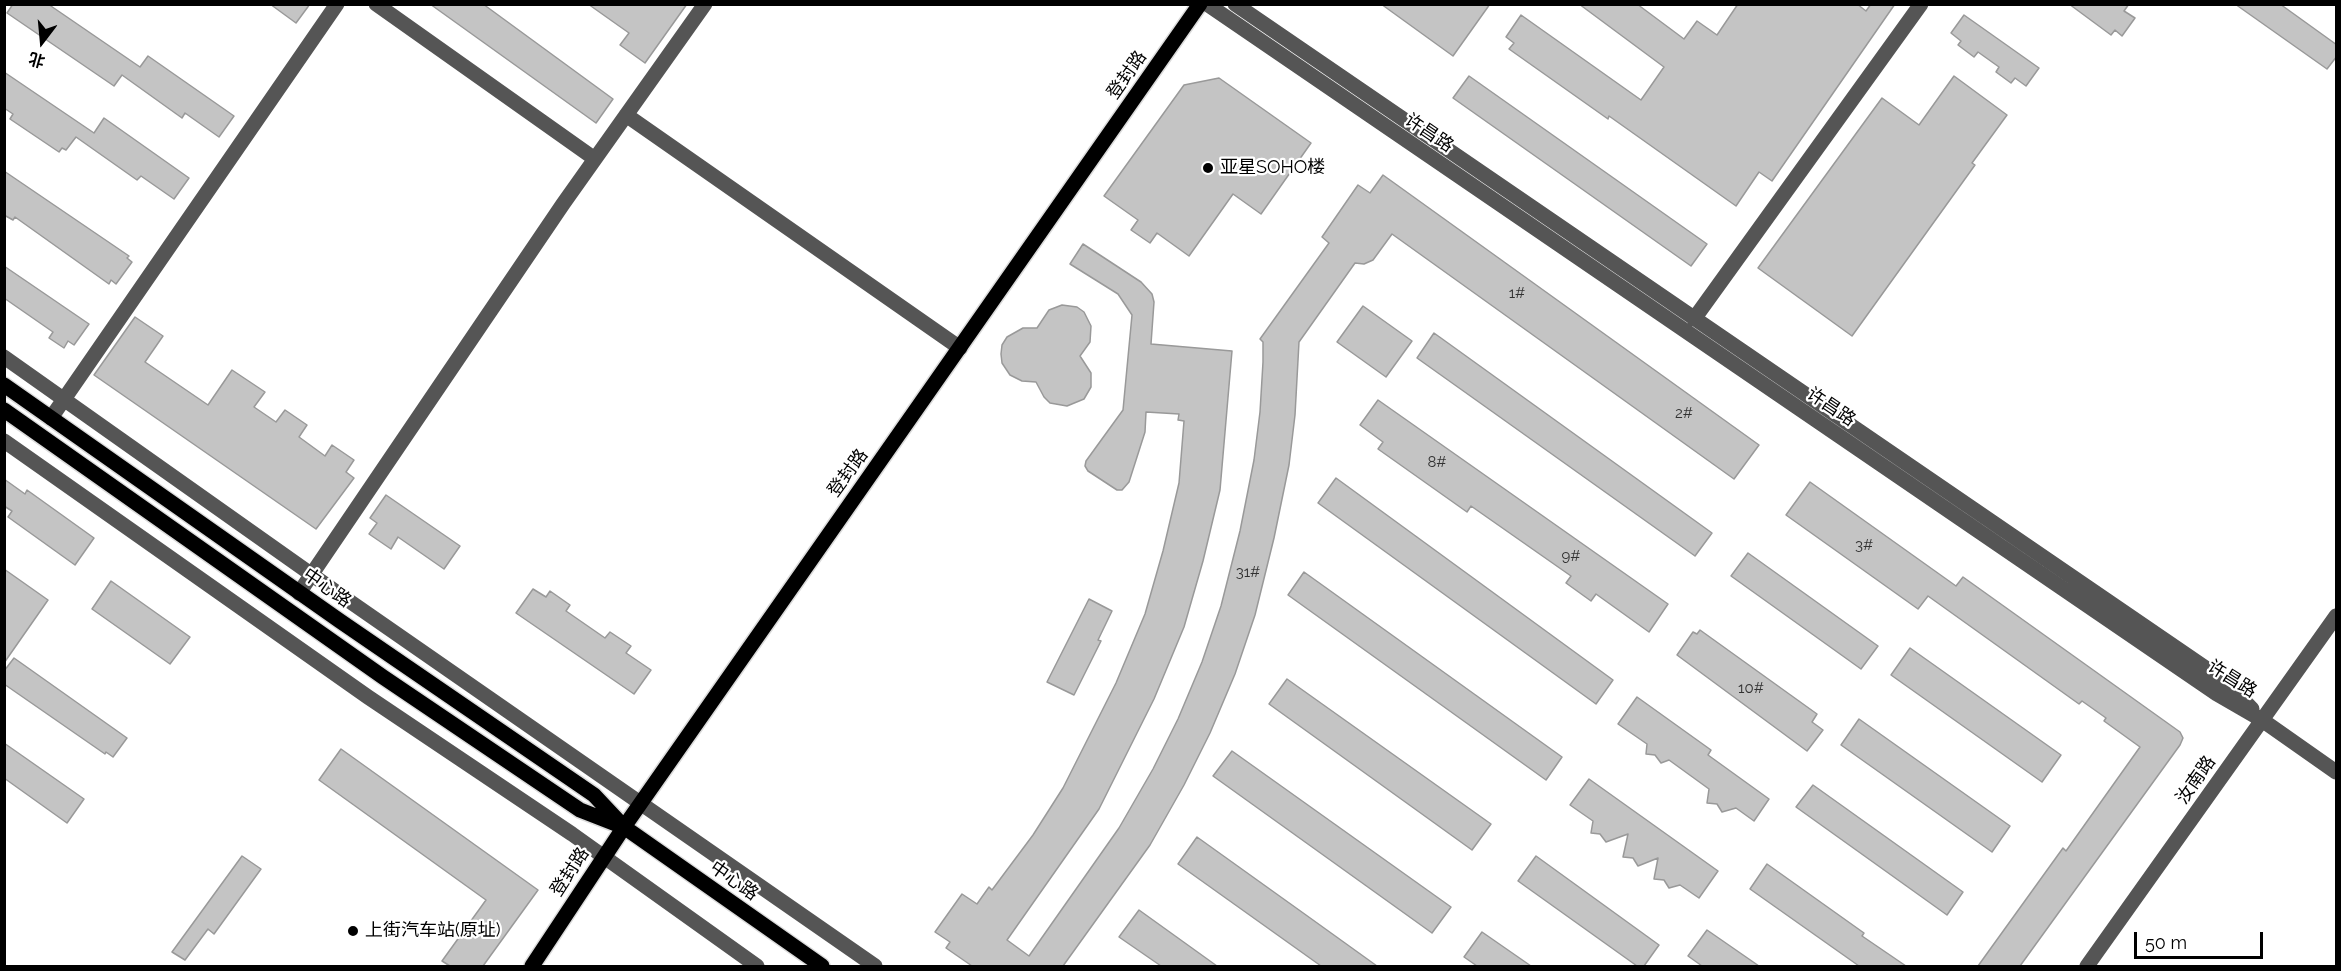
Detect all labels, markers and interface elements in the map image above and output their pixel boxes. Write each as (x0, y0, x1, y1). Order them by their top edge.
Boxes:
north arrow (12, 12, 72, 72)
street label: 登封路 (1103, 47, 1151, 103)
text: 北 (27, 48, 47, 71)
street label: 许昌路 (1401, 109, 1457, 157)
place label: 亚星SOHO楼 (1220, 157, 1325, 179)
marker: 亚星SOHO楼 (1201, 161, 1215, 175)
house number: 1# (1509, 284, 1525, 302)
street label: 许昌路 (1803, 383, 1859, 431)
house number: 2# (1675, 404, 1693, 422)
street label: 登封路 (823, 445, 873, 501)
house number: 8# (1427, 453, 1447, 471)
house number: 3# (1855, 536, 1873, 554)
house number: 9# (1562, 547, 1580, 565)
house number: 31# (1236, 563, 1260, 581)
street label: 中心路 (299, 564, 355, 612)
street label: 许昌路 (2203, 656, 2261, 702)
house number: 10# (1738, 679, 1764, 697)
street label: 汝南路 (2172, 752, 2220, 808)
street label: 登封路 (546, 843, 594, 901)
street label: 中心路 (706, 857, 762, 905)
place label: 上街汽车站(原址) (365, 920, 501, 942)
scale bar (2137, 920, 2266, 958)
marker: 上街汽车站(原址) (346, 924, 360, 938)
text: 50 m (2145, 932, 2187, 953)

